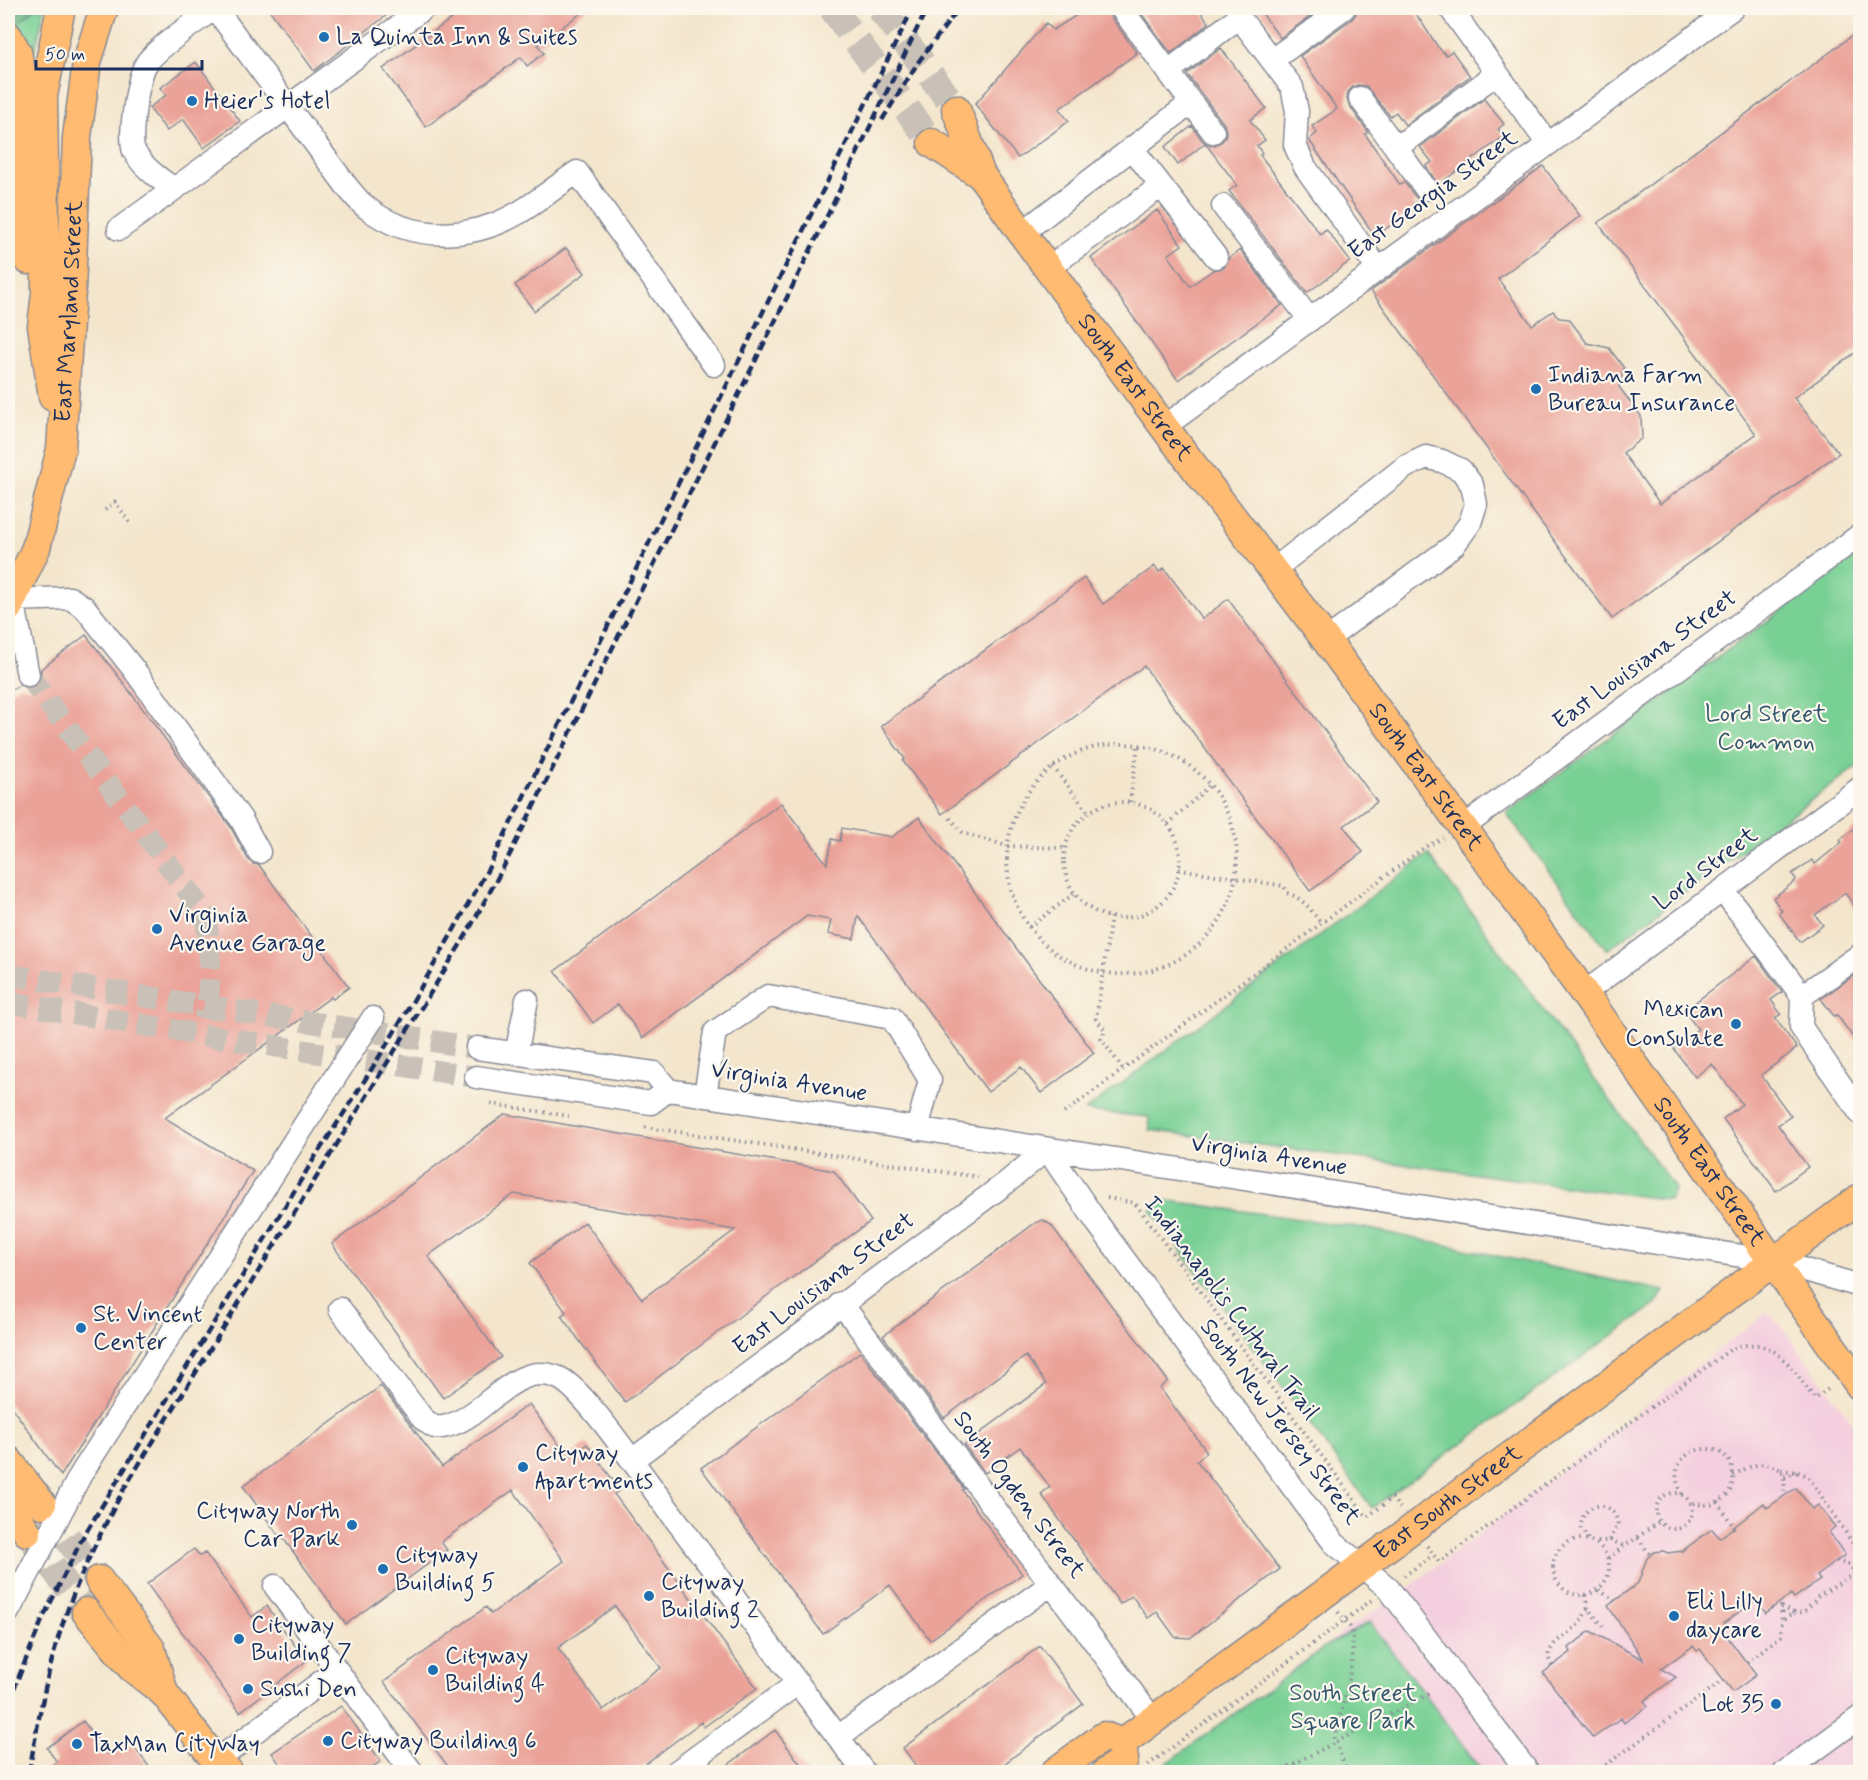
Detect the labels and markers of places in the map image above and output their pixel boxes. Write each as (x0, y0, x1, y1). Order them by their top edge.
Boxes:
place label: La Quinta Inn & Suites (336, 22, 577, 53)
marker: La Quinta Inn & Suites (317, 30, 331, 44)
place label: Heier's Hotel (204, 86, 330, 117)
marker: Heier's Hotel (185, 94, 199, 108)
place label: Indiana Farm Bureau Insurance (1548, 360, 1735, 419)
marker: Indiana Farm Bureau Insurance (1529, 382, 1543, 396)
place label: Virginia Avenue Garage (169, 900, 326, 961)
marker: Virginia Avenue Garage (150, 922, 164, 936)
place label: Mexican Consulate (1625, 995, 1724, 1054)
marker: Mexican Consulate (1729, 1017, 1743, 1031)
place label: St. Vincent Center (93, 1299, 203, 1358)
marker: St. Vincent Center (74, 1321, 88, 1335)
place label: Cityway Apartments (535, 1438, 653, 1500)
marker: Cityway Apartments (516, 1460, 530, 1474)
place label: Cityway North Car Park (196, 1496, 340, 1555)
marker: Cityway North Car Park (345, 1518, 359, 1532)
place label: Cityway Building 5 (395, 1540, 495, 1602)
marker: Cityway Building 5 (376, 1562, 390, 1576)
place label: Cityway Building 2 (661, 1567, 759, 1629)
place label: Eli Lilly daycare (1686, 1587, 1763, 1646)
marker: Cityway Building 2 (642, 1589, 656, 1603)
marker: Eli Lilly daycare (1667, 1609, 1681, 1623)
place label: Cityway Building 7 (251, 1610, 352, 1672)
marker: Cityway Building 7 (232, 1632, 246, 1646)
place label: Cityway Building 4 (445, 1641, 545, 1703)
marker: Cityway Building 4 (426, 1663, 440, 1677)
place label: Sushi Den (260, 1674, 357, 1705)
marker: Sushi Den (241, 1682, 255, 1696)
place label: Lot 35 (1702, 1689, 1764, 1720)
marker: Lot 35 (1769, 1697, 1783, 1711)
place label: Cityway Building 6 (340, 1726, 537, 1757)
place label: TaxMan CityWay (89, 1729, 260, 1760)
marker: Cityway Building 6 (321, 1734, 335, 1748)
marker: TaxMan CityWay (70, 1737, 84, 1751)

